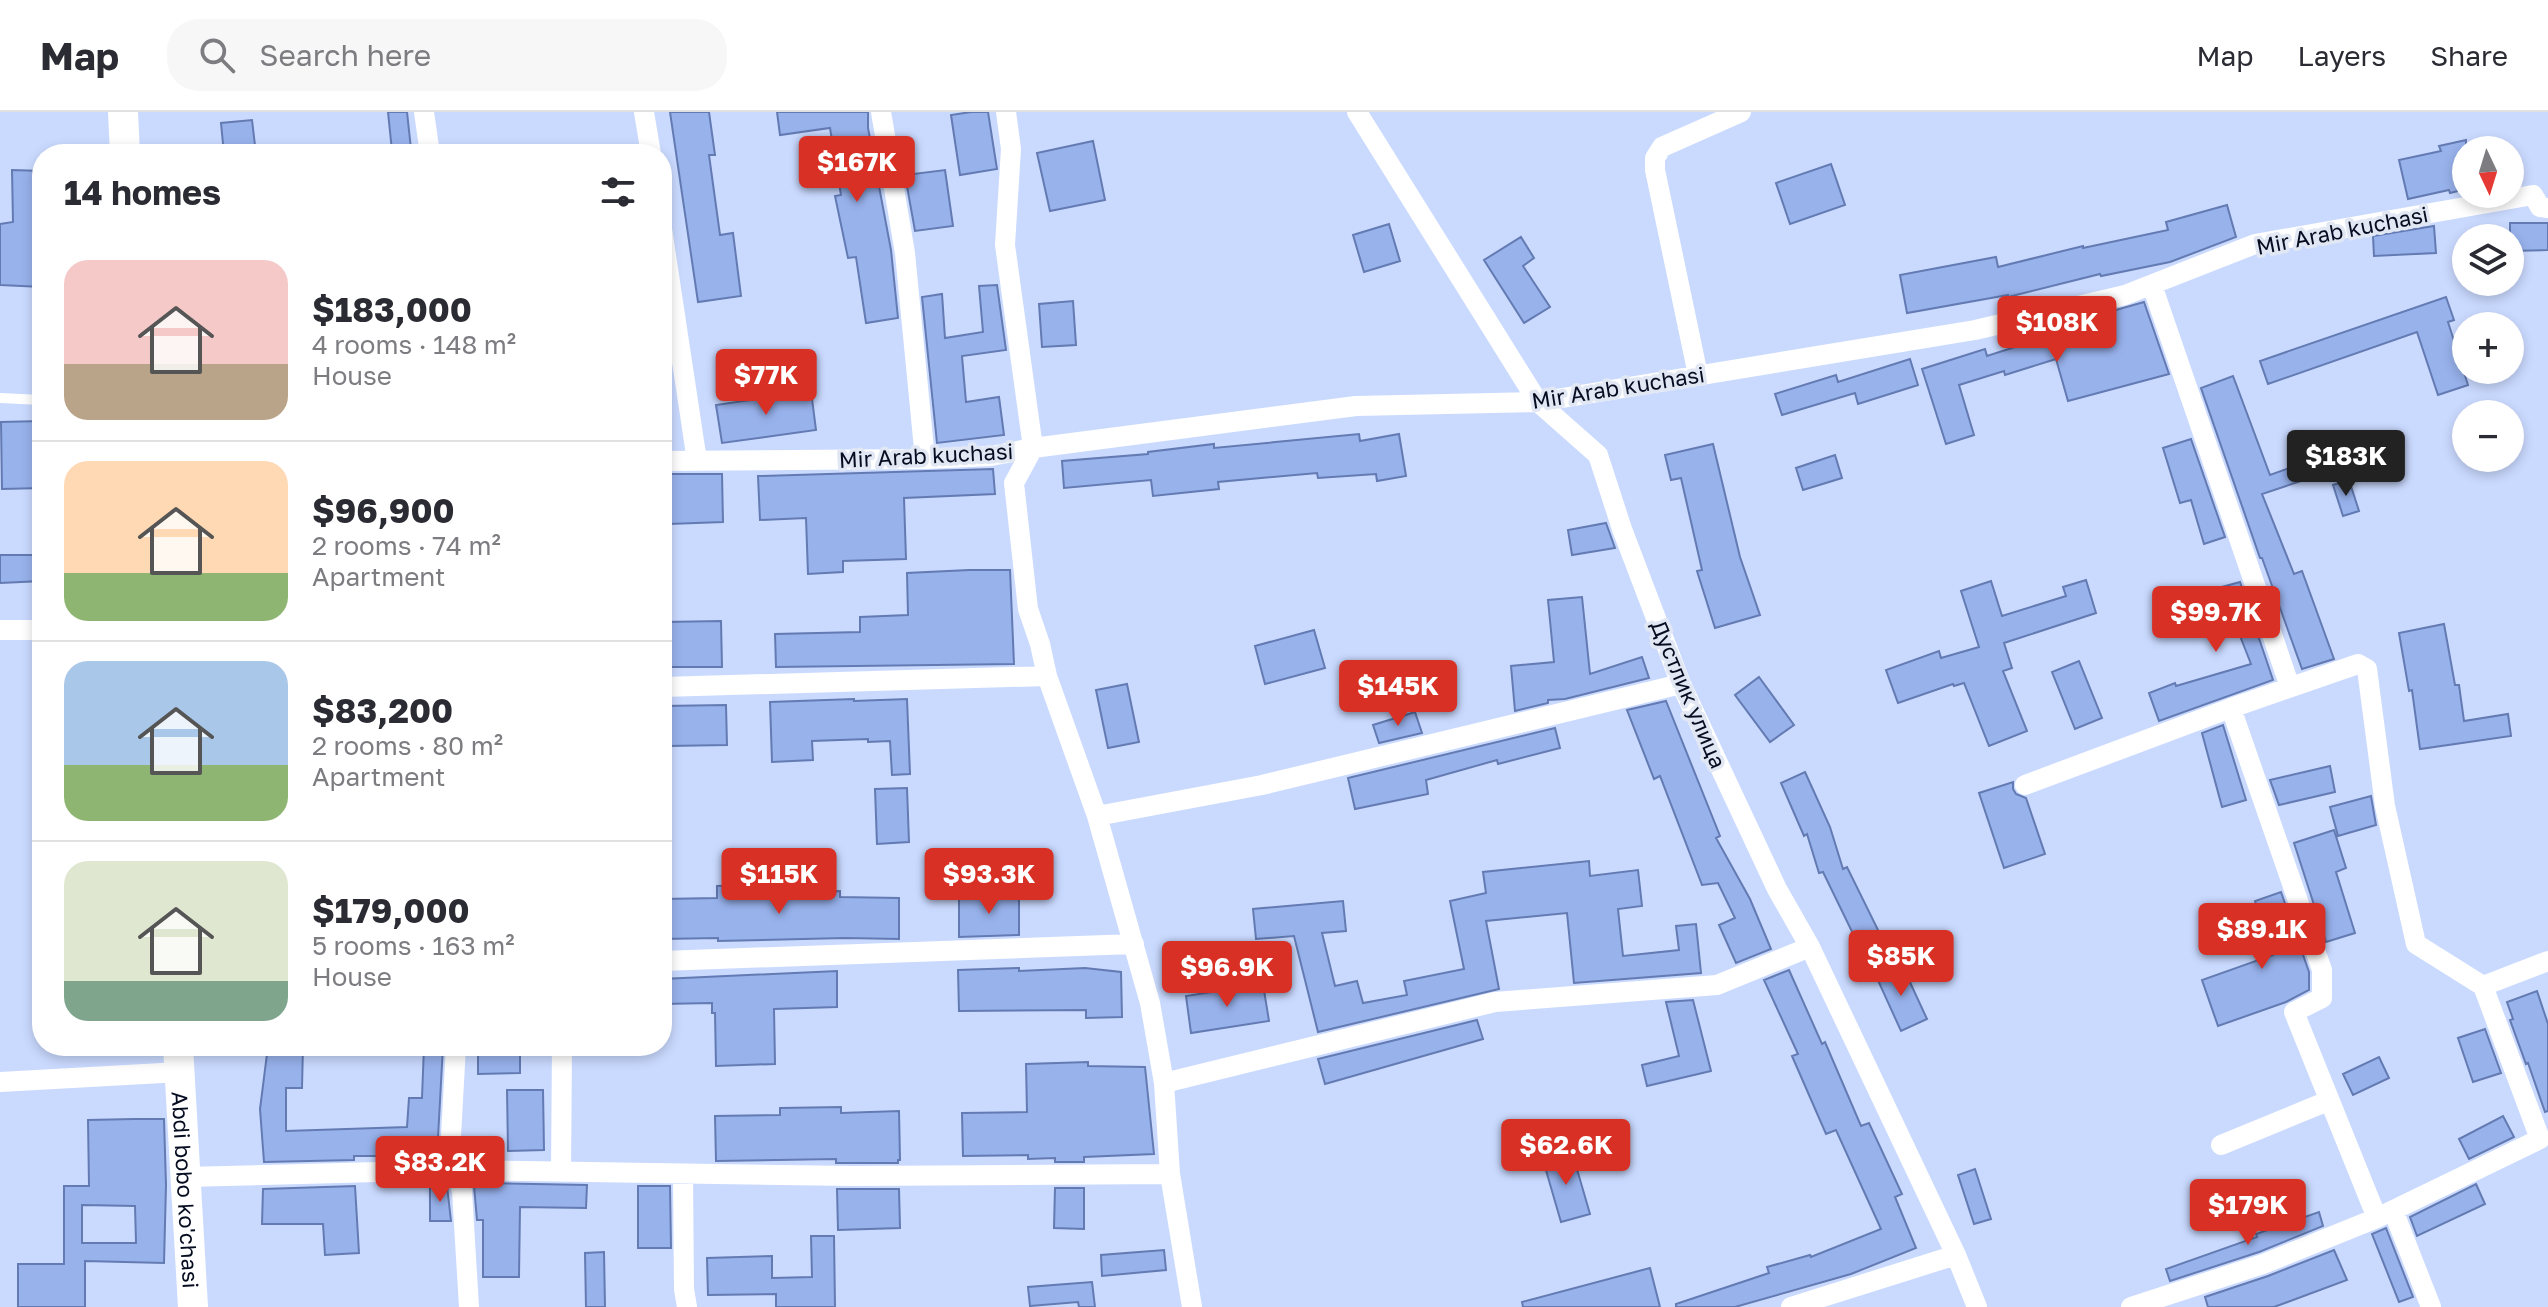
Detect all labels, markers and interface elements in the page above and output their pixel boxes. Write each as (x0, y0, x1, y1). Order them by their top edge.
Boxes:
search box (167, 19, 727, 91)
text: Map (40, 33, 119, 78)
icon: search (195, 33, 239, 77)
text: Search here (259, 37, 431, 73)
text: Map (2196, 39, 2254, 72)
text: Layers (2298, 39, 2386, 72)
text: Share (2430, 39, 2508, 72)
pin: $167K (801, 136, 913, 204)
north arrow (2452, 136, 2524, 208)
map controls (2452, 136, 2524, 472)
text: $167K (817, 146, 897, 177)
icon: filters (596, 170, 640, 214)
text: 14 homes (64, 172, 221, 212)
street label: Mir Arab kuchasi (2254, 200, 2430, 260)
button: layers (2452, 224, 2524, 296)
text: $183,000 (312, 289, 472, 329)
icon: home (128, 292, 224, 388)
pin: $108K (2001, 296, 2113, 364)
text: $108K (2015, 306, 2099, 337)
button: + (2452, 312, 2524, 384)
text: 4 rooms · 148 m² (312, 329, 516, 360)
pin: $77K (719, 349, 813, 417)
text: $77K (734, 359, 798, 390)
text: House (312, 360, 392, 391)
street label: Mir Arab kuchasi (1530, 360, 1706, 414)
button: − (2452, 400, 2524, 472)
pin: $183K (2290, 430, 2402, 498)
street label: Mir Arab kuchasi (838, 437, 1014, 473)
text: $183K (2305, 440, 2387, 471)
text: $96,900 (312, 490, 455, 530)
icon: home (128, 493, 224, 589)
text: 2 rooms · 74 m² (312, 530, 501, 561)
text: Apartment (312, 561, 445, 592)
pin: $99.7K (2151, 586, 2281, 654)
text: $99.7K (2170, 596, 2262, 627)
street label: Дустлик улица (1646, 616, 1732, 772)
pin: $145K (1342, 660, 1454, 728)
text: $145K (1357, 670, 1439, 701)
text: $83,200 (312, 690, 453, 730)
icon: home (128, 693, 224, 789)
text: 2 rooms · 80 m² (312, 730, 503, 761)
text: Apartment (312, 761, 445, 792)
pin: $115K (723, 848, 835, 916)
pin: $93.3K (924, 848, 1054, 916)
text: $115K (740, 858, 818, 889)
text: $93.3K (943, 858, 1035, 889)
text: $179,000 (312, 890, 470, 930)
icon: home (128, 893, 224, 989)
pin: $89.1K (2197, 903, 2327, 971)
text: $89.1K (2216, 913, 2308, 944)
text: 5 rooms · 163 m² (312, 930, 515, 961)
pin: $85K (1854, 930, 1948, 998)
text: $85K (1867, 940, 1935, 971)
pin: $96.9K (1162, 941, 1292, 1009)
text: $96.9K (1180, 951, 1274, 982)
text: House (312, 961, 392, 992)
street label: Abdi bobo ko'chasi (167, 1090, 205, 1289)
pin: $62.6K (1501, 1119, 1631, 1187)
text: $62.6K (1519, 1129, 1613, 1160)
pin: $83.2K (375, 1136, 505, 1204)
text: $83.2K (394, 1146, 486, 1177)
pin: $179K (2192, 1179, 2304, 1247)
text: $179K (2208, 1189, 2288, 1220)

